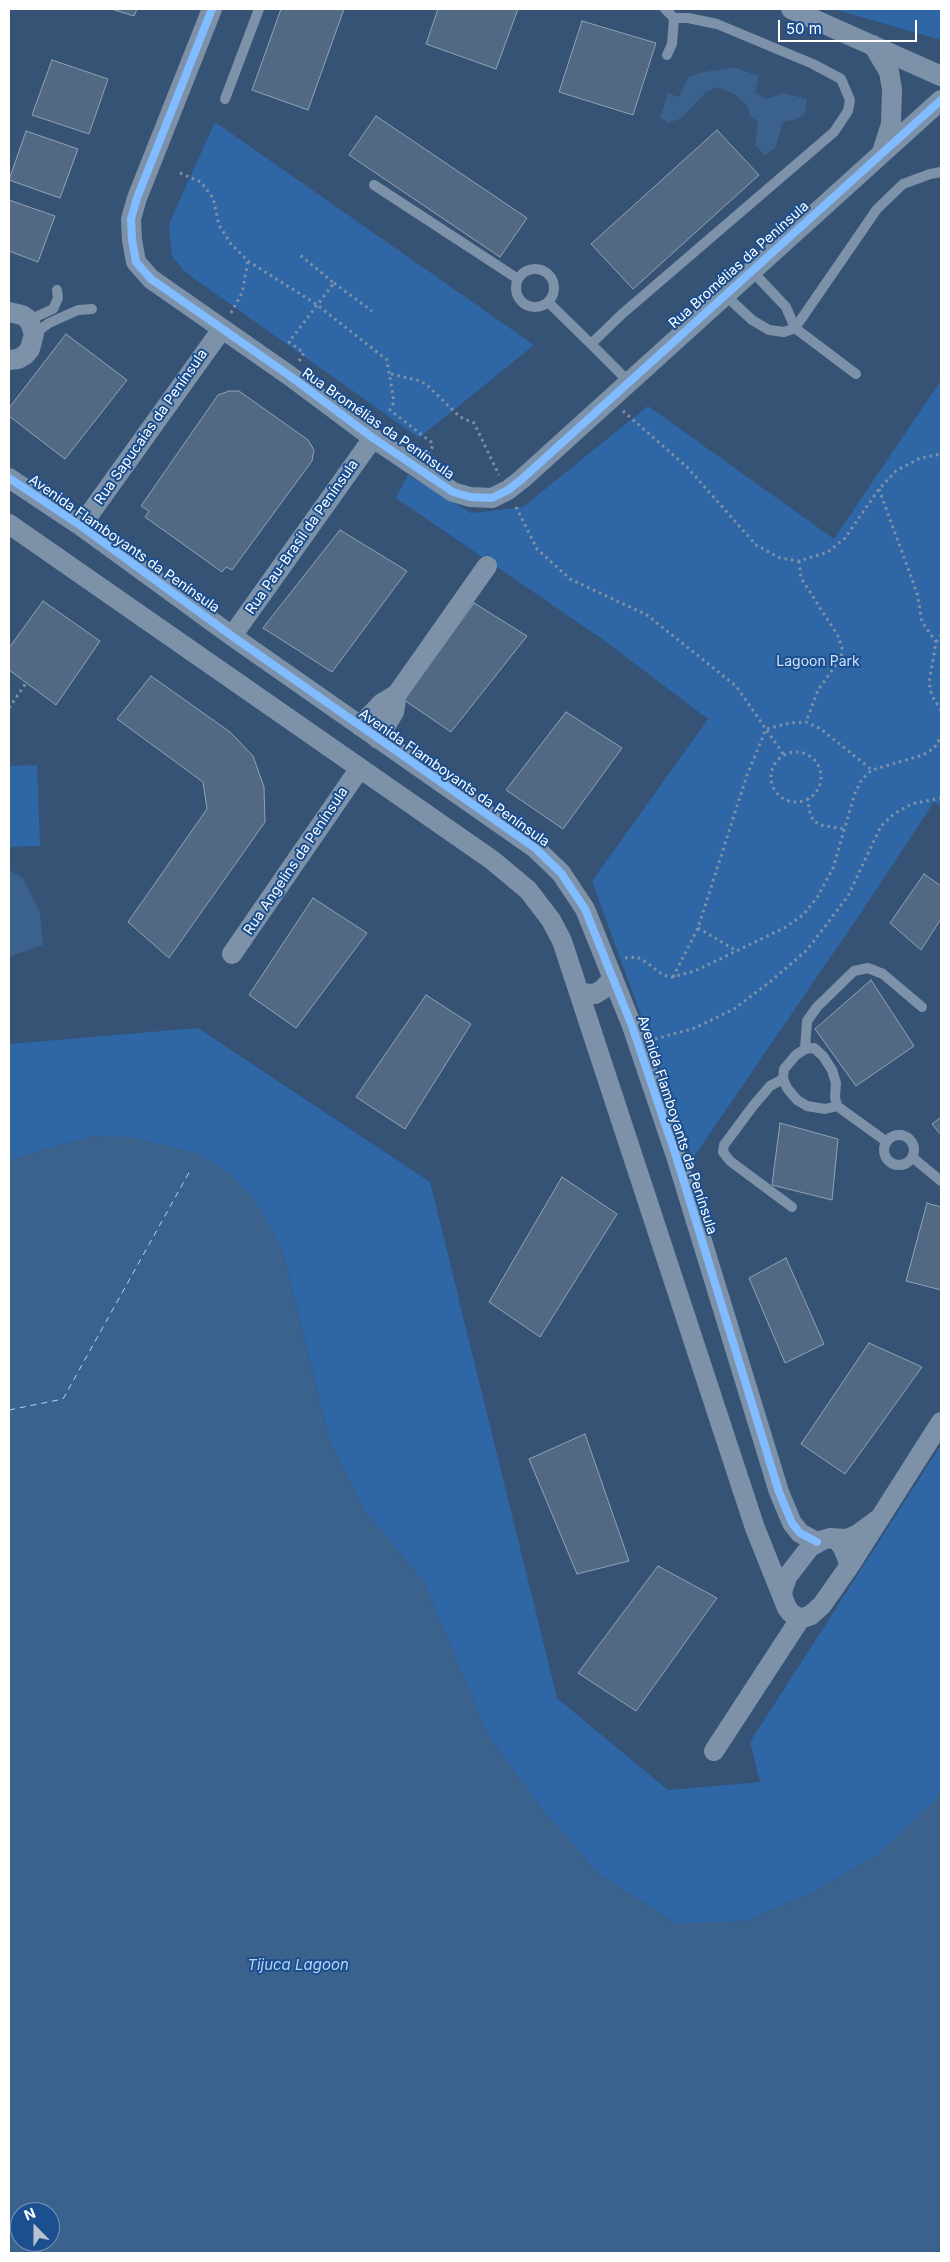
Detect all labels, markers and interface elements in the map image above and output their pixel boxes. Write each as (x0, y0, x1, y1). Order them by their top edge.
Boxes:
scale bar (780, 10, 919, 42)
text: 50 m (786, 19, 822, 38)
street label: Rua Bromélias da Península (666, 198, 812, 332)
street label: Rua Sapucaias da Península (91, 346, 211, 508)
street label: Rua Bromélias da Península (299, 365, 457, 483)
street label: Rua Pau-Brasil da Península (242, 457, 362, 617)
street label: Avenida Flamboyants da Península (25, 471, 223, 617)
park label: Lagoon Park (776, 654, 860, 670)
street label: Avenida Flamboyants da Península (355, 705, 553, 851)
street label: Rua Angelins da Península (240, 784, 352, 938)
street label: Avenida Flamboyants da Península (634, 1014, 720, 1236)
water label: Tijuca Lagoon (247, 1956, 349, 1974)
north arrow (10, 2202, 60, 2252)
text: N (21, 2204, 38, 2223)

